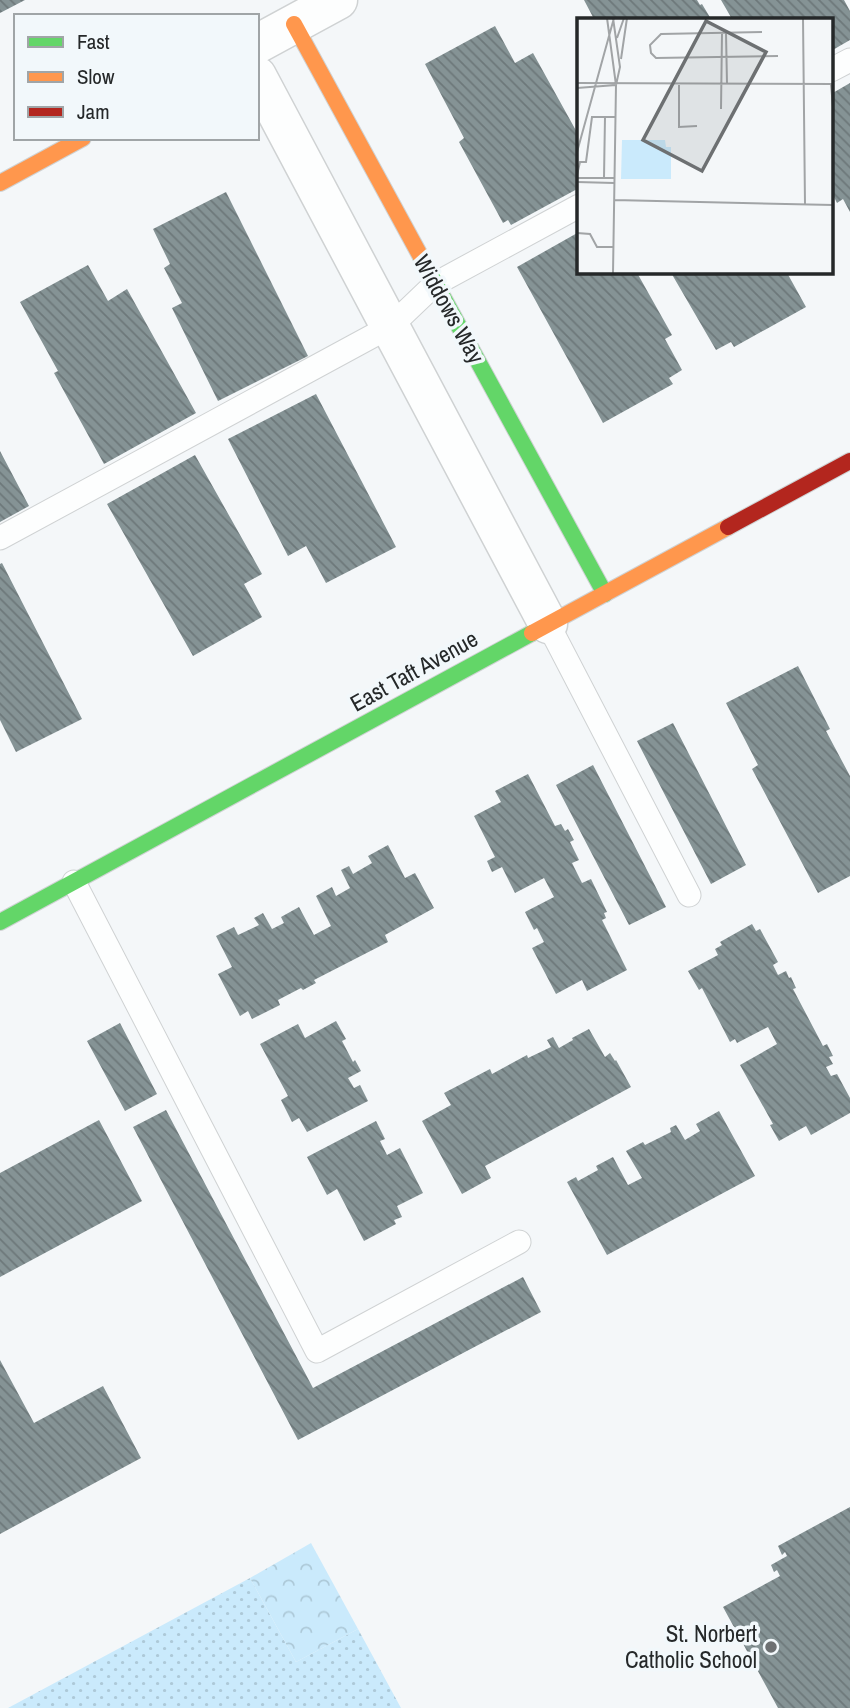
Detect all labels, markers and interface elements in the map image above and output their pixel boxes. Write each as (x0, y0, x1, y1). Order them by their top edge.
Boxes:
legend (14, 14, 259, 140)
inset map (577, 18, 832, 273)
text: Fast (77, 27, 110, 56)
text: Slow (77, 62, 115, 91)
text: Jam (77, 97, 110, 126)
street label: Widdows Way (407, 249, 492, 369)
street label: East Taft Avenue (344, 623, 483, 718)
place label: St. Norbert Catholic School (625, 1618, 757, 1675)
marker: St. Norbert Catholic School (763, 1639, 779, 1655)

